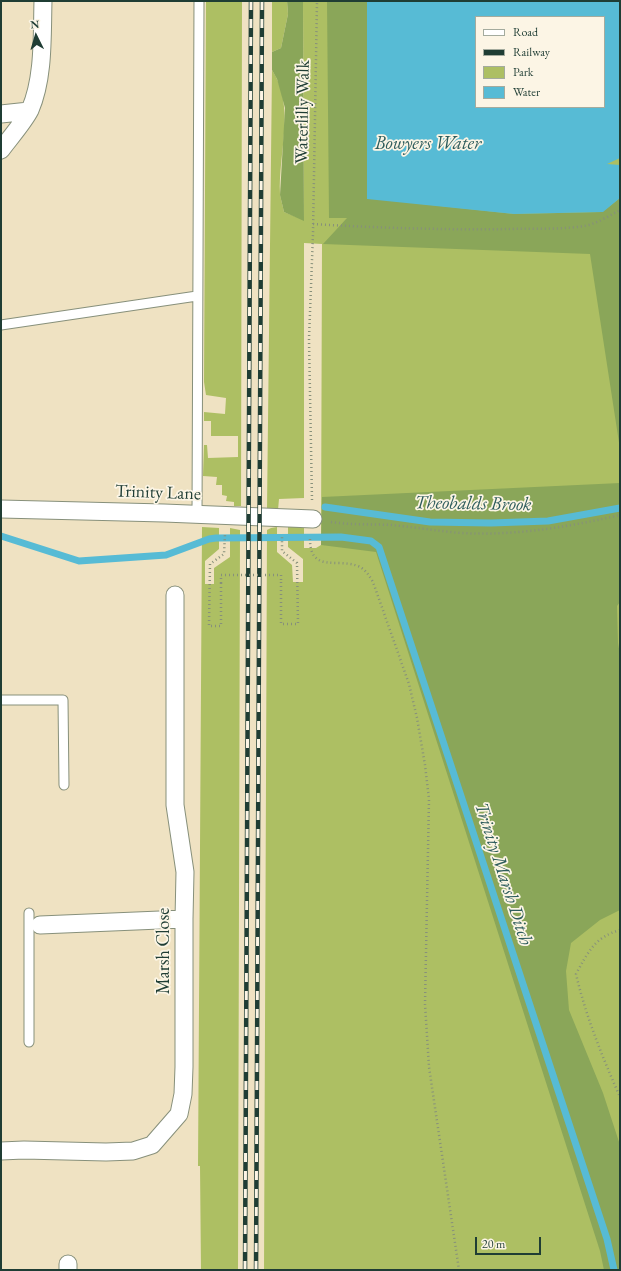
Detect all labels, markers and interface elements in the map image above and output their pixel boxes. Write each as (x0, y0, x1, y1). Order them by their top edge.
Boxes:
north arrow (16, 16, 56, 56)
legend (475, 16, 605, 108)
text: N (30, 17, 40, 31)
text: Road (513, 24, 538, 40)
text: Railway (513, 44, 550, 60)
street label: Waterlilly Walk (291, 60, 315, 164)
text: Park (513, 64, 533, 80)
text: Water (513, 84, 540, 100)
water label: Bowyers Water (375, 133, 481, 155)
street label: Trinity Lane (115, 481, 201, 505)
water label: Theobalds Brook (414, 492, 532, 516)
water label: Trinity Marsh Ditch (469, 800, 537, 948)
street label: Marsh Close (153, 908, 175, 994)
scale bar (477, 1229, 543, 1255)
text: 20 m (482, 1236, 505, 1252)

